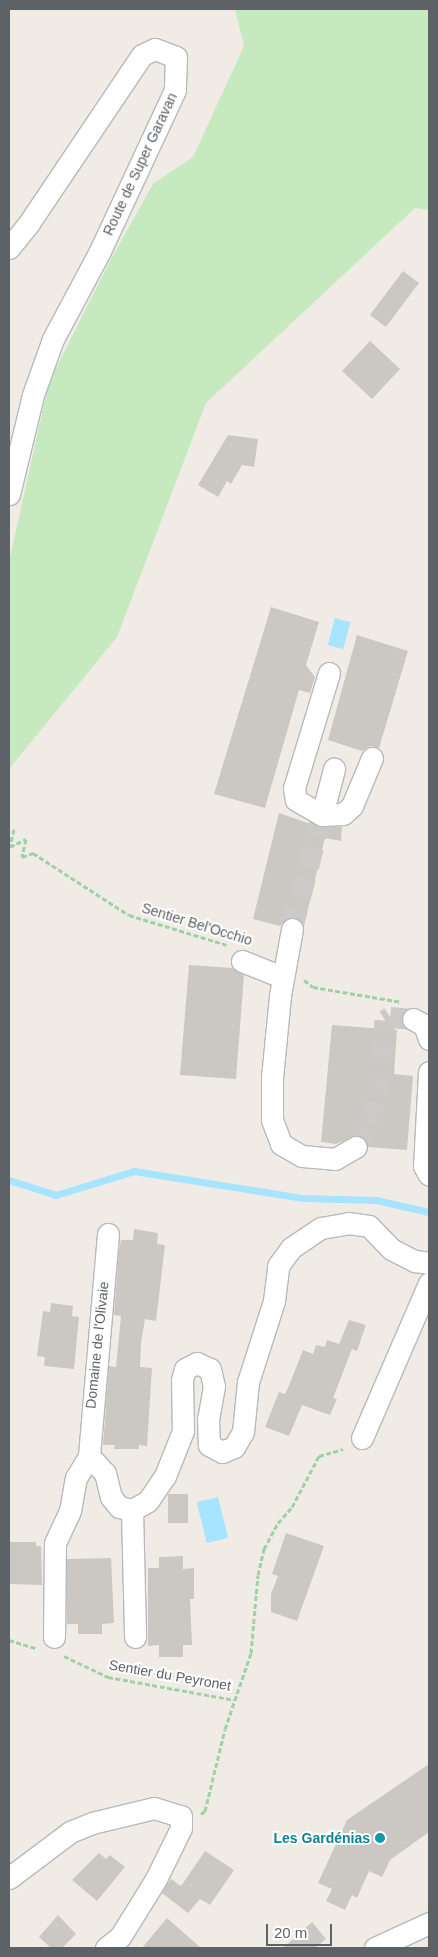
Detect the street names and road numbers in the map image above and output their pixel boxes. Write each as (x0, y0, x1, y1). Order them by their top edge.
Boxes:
street label: Route de Super Garavan (99, 90, 181, 238)
street label: Sentier Bel'Occhio (140, 899, 254, 949)
street label: Domaine de l'Olivaie (82, 1280, 112, 1410)
street label: Sentier du Peyronet (108, 1656, 232, 1694)

